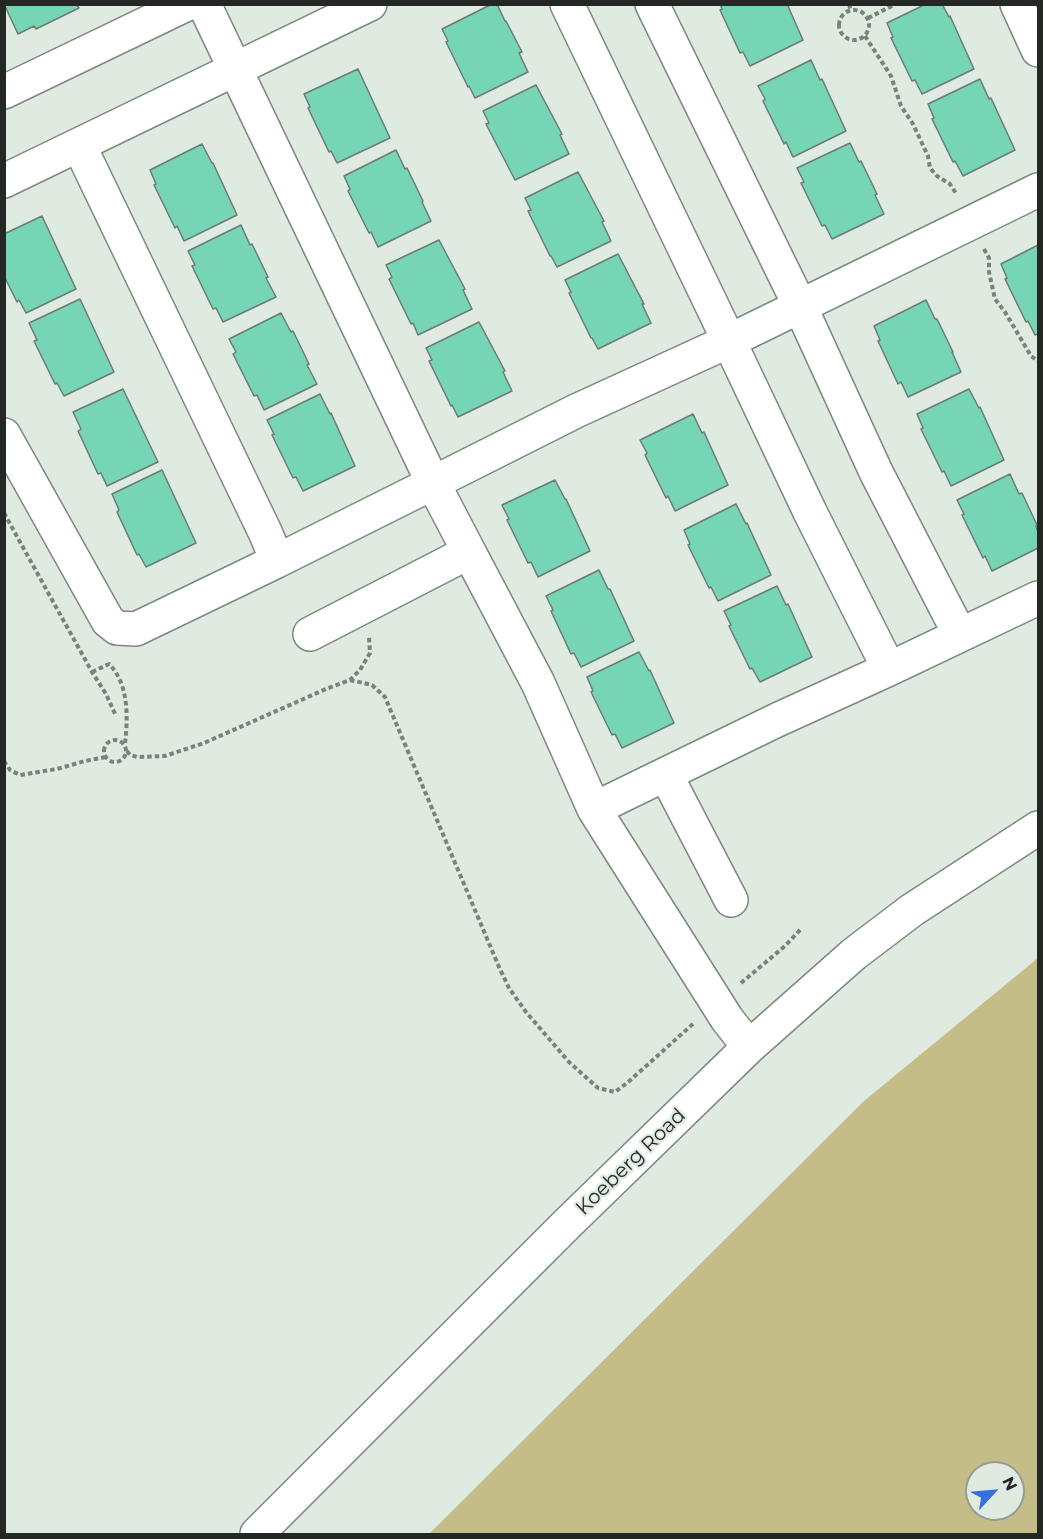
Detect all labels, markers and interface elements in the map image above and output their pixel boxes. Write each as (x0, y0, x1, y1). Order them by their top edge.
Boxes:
street label: Koeberg Road (571, 1104, 691, 1220)
north arrow (965, 1461, 1025, 1521)
text: N (998, 1474, 1021, 1494)

